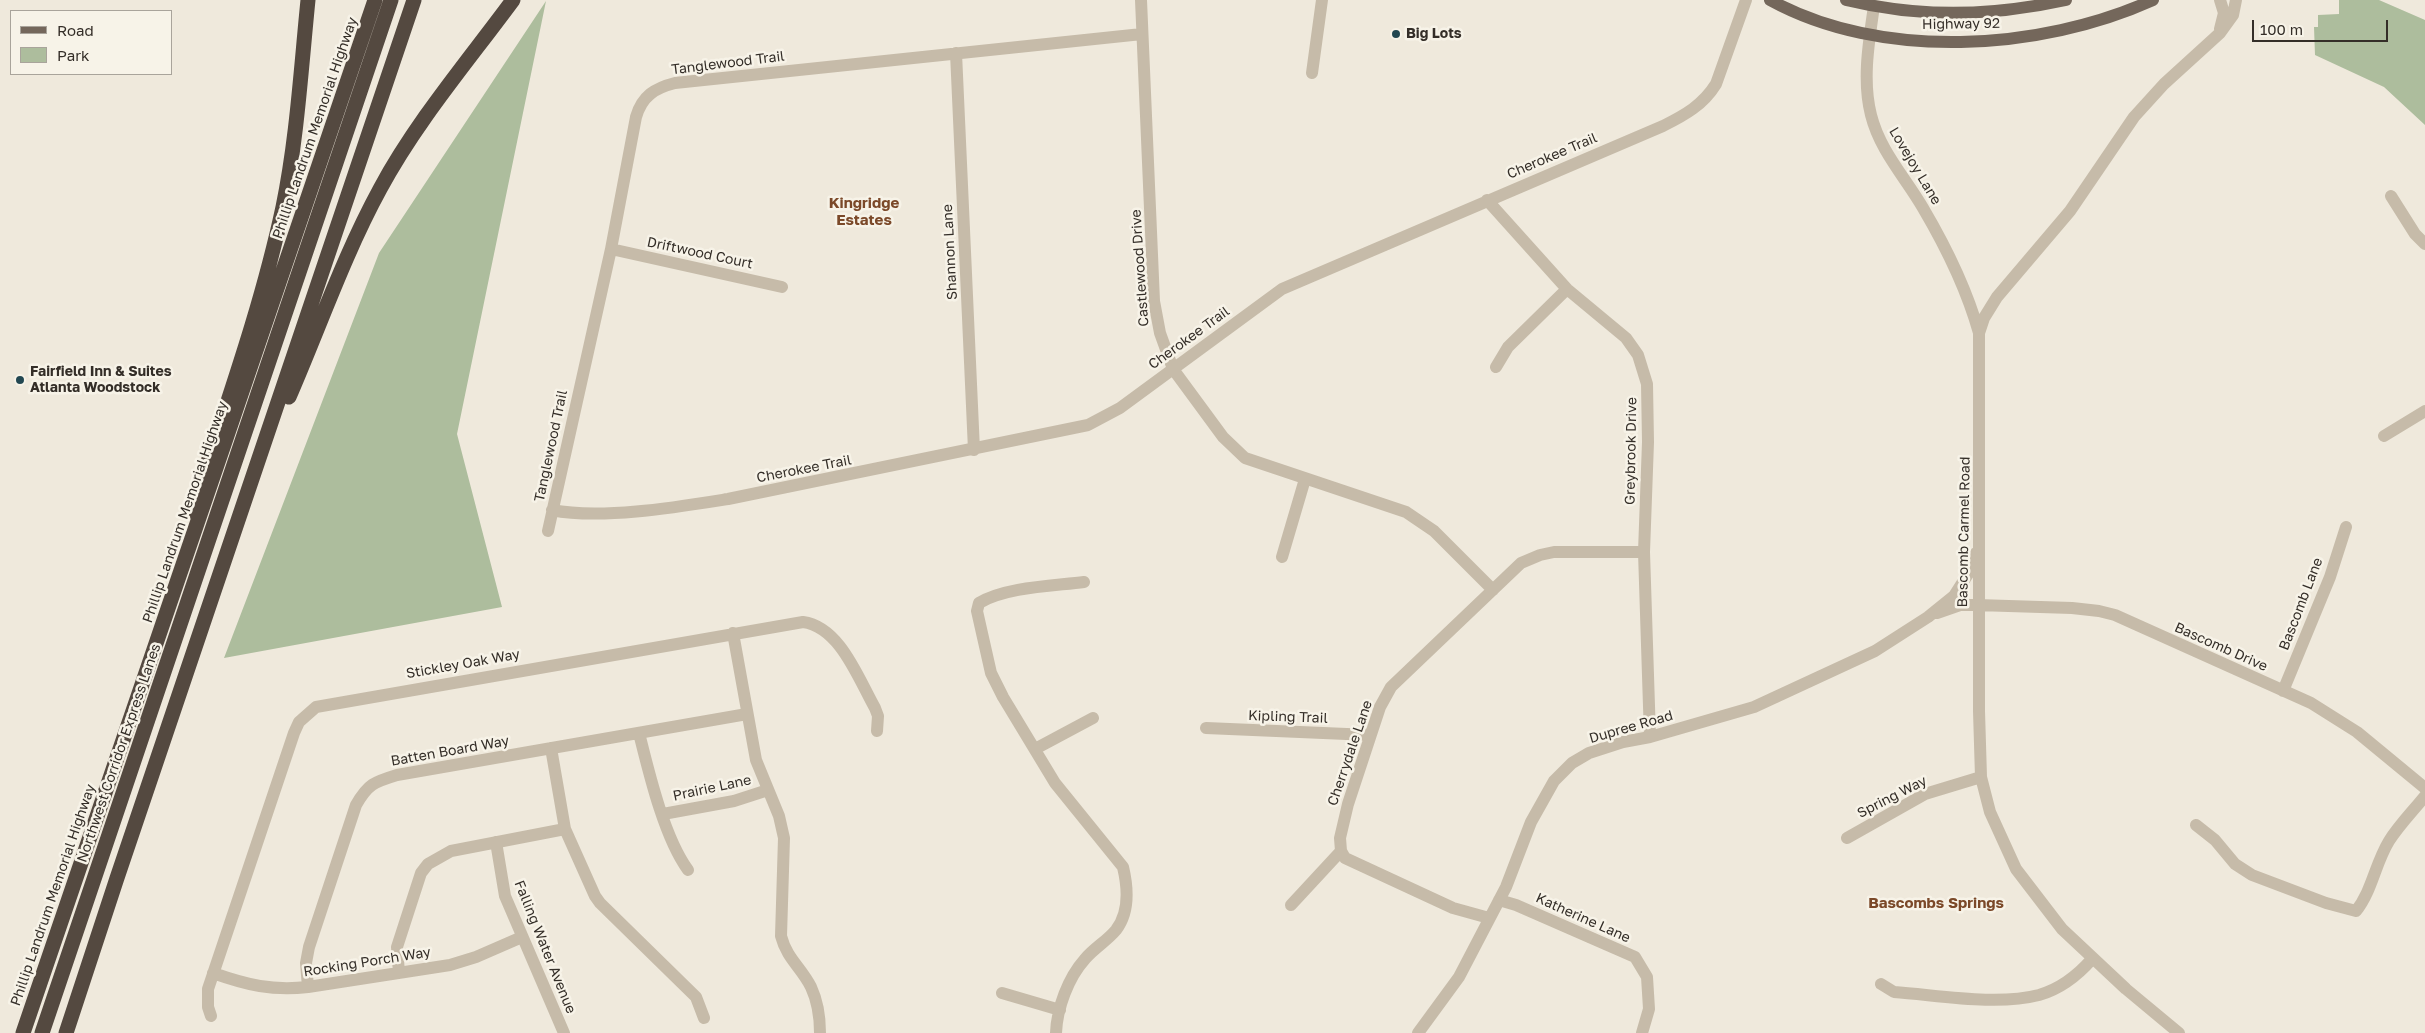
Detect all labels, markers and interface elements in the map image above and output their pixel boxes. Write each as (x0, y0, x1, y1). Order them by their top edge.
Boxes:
legend (10, 10, 172, 75)
scale bar (2255, 10, 2391, 42)
street label: Phillip Landrum Memorial Highway (269, 15, 361, 241)
street label: Highway 92 (1922, 15, 2000, 33)
text: 100 m (2260, 20, 2303, 38)
text: Road (57, 21, 94, 39)
place label: Big Lots (1406, 26, 1462, 42)
marker: Big Lots (1390, 28, 1402, 40)
text: Park (57, 46, 89, 64)
street label: Tanglewood Trail (670, 48, 786, 78)
street label: Lovejoy Lane (1885, 124, 1945, 208)
street label: Cherokee Trail (1504, 129, 1600, 183)
district label: Kingridge Estates (829, 194, 899, 229)
street label: Shannon Lane (939, 204, 961, 300)
street label: Castlewood Drive (1128, 209, 1152, 327)
street label: Driftwood Court (646, 234, 754, 272)
street label: Cherokee Trail (1145, 303, 1233, 373)
place label: Fairfield Inn & Suites Atlanta Woodstock (30, 364, 172, 397)
marker: Fairfield Inn & Suites Atlanta Woodstock (14, 374, 26, 386)
street label: Tanglewood Trail (531, 389, 571, 503)
street label: Greybrook Drive (1622, 397, 1640, 505)
street label: Phillip Landrum Memorial Highway (139, 399, 231, 625)
street label: Cherokee Trail (755, 452, 853, 486)
street label: Bascomb Carmel Road (1954, 456, 1974, 608)
street label: Bascomb Lane (2276, 555, 2326, 653)
street label: Bascomb Drive (2172, 619, 2270, 675)
street label: Northwest Corridor Express Lanes (74, 642, 164, 864)
street label: Stickley Oak Way (405, 646, 521, 682)
street label: Cherrydale Lane (1324, 698, 1376, 808)
street label: Kipling Trail (1248, 707, 1328, 727)
street label: Dupree Road (1587, 707, 1675, 747)
street label: Batten Board Way (389, 732, 511, 770)
street label: Prairie Lane (671, 771, 753, 805)
street label: Spring Way (1854, 772, 1930, 822)
street label: Phillip Landrum Memorial Highway (7, 782, 99, 1008)
street label: Falling Water Avenue (511, 878, 579, 1016)
street label: Katherine Lane (1533, 890, 1633, 946)
district label: Bascombs Springs (1868, 894, 2004, 912)
street label: Rocking Porch Way (302, 944, 432, 980)

